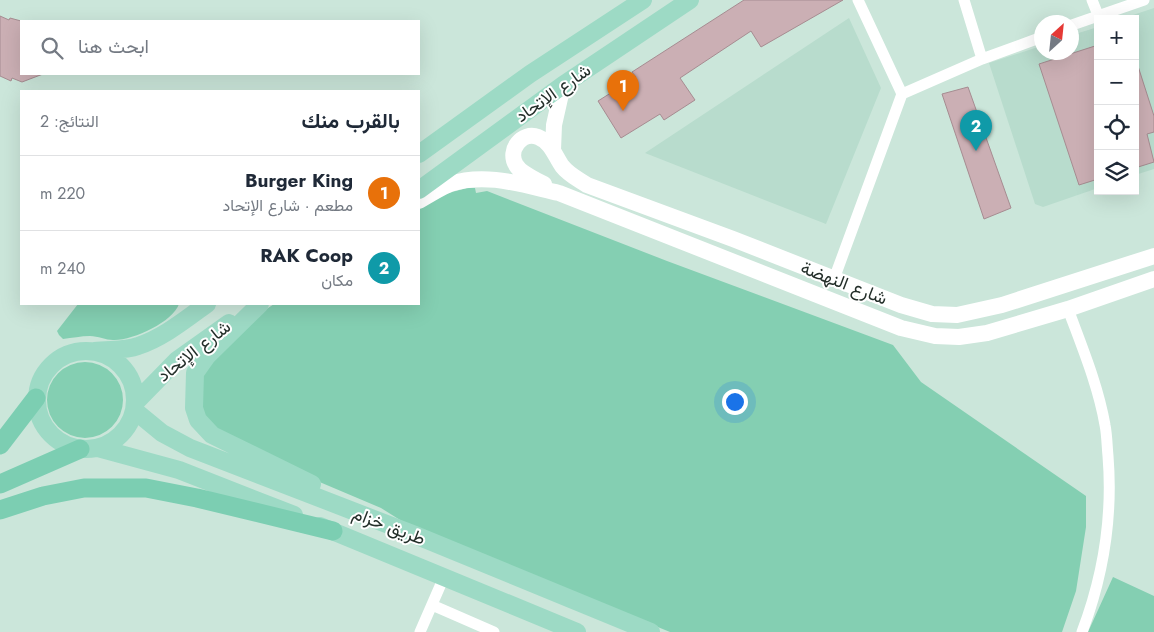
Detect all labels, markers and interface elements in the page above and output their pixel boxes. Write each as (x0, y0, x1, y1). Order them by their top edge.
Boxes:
north arrow (1034, 15, 1079, 60)
map controls (1094, 15, 1139, 195)
button: + (1094, 15, 1139, 60)
search box (20, 20, 420, 75)
text: ابحث هنا (78, 33, 149, 60)
icon: search (38, 34, 66, 62)
street label: شارع الإتحاد (510, 57, 596, 129)
button: − (1094, 60, 1139, 105)
pin: 1 (607, 70, 639, 111)
button: locate (1094, 105, 1139, 150)
text: بالقرب منك (301, 106, 400, 136)
text: النتائج: 2 (40, 110, 99, 133)
pin: 2 (960, 110, 992, 151)
button: layers (1094, 150, 1139, 195)
text: Burger King (245, 167, 353, 194)
text: 220 m (40, 182, 85, 205)
text: 1 (380, 182, 388, 205)
text: مطعم · شارع الإتحاد (223, 194, 353, 217)
text: RAK Coop (260, 242, 353, 269)
street label: شارع النهضة (797, 255, 891, 311)
text: 240 m (40, 257, 85, 280)
text: 2 (379, 257, 389, 280)
text: مكان (321, 269, 353, 292)
street label: شارع الإتحاد (152, 314, 236, 388)
your location (722, 389, 748, 415)
street label: طريق خزام (349, 500, 429, 552)

